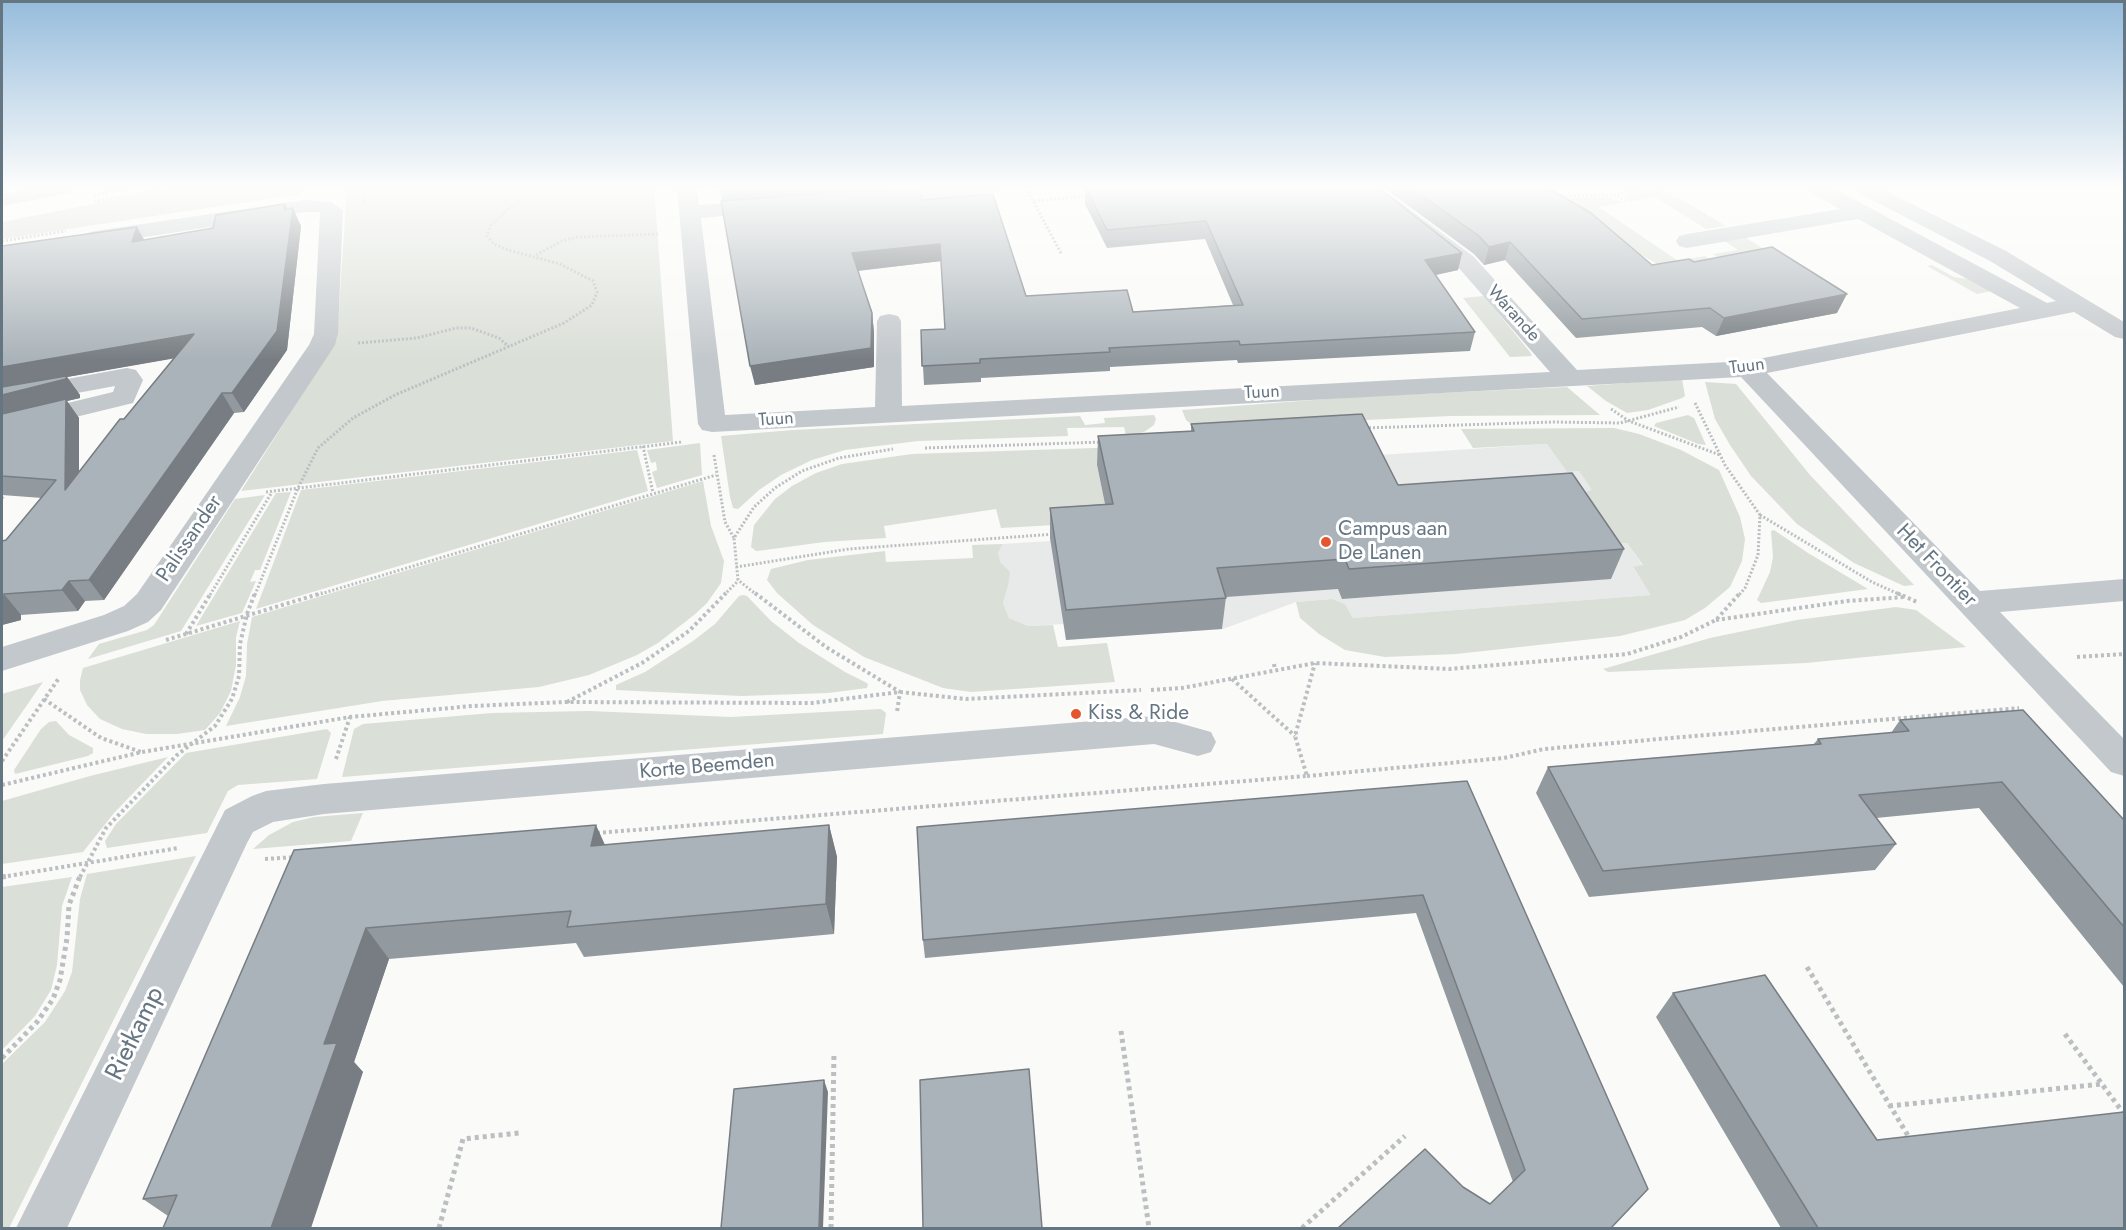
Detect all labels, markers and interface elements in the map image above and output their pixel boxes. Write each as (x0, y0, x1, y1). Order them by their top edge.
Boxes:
street label: Warande (1482, 281, 1544, 347)
street label: Tuun (1728, 354, 1766, 380)
street label: Tuun (1244, 381, 1280, 405)
street label: Tuun (758, 408, 794, 432)
street label: Palissander (152, 491, 228, 587)
place label: Campus aan De Lanen (1338, 517, 1448, 567)
street label: Het Frontier (1890, 519, 1982, 613)
marker: Campus aan De Lanen (1319, 535, 1333, 549)
place label: Kiss & Ride (1088, 701, 1189, 727)
marker: Kiss & Ride (1069, 707, 1083, 721)
street label: Korte Beemden (638, 749, 776, 785)
street label: Rietkamp (100, 982, 172, 1086)

